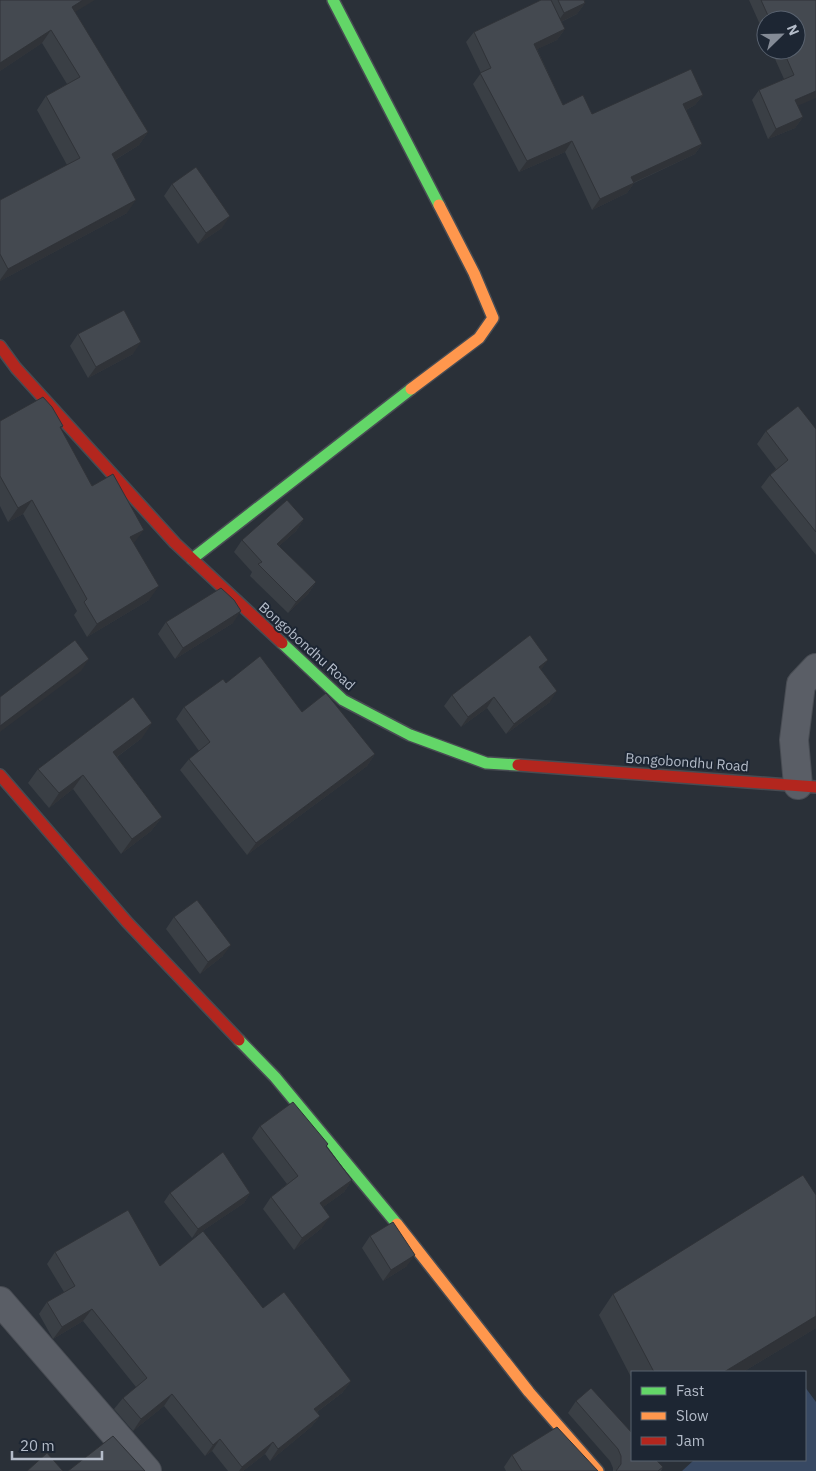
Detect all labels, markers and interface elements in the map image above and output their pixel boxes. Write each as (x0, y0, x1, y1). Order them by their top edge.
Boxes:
north arrow (756, 10, 806, 60)
text: N (783, 22, 803, 38)
street label: Bongobondhu Road (255, 598, 359, 694)
street label: Bongobondhu Road (625, 749, 749, 775)
legend (631, 1371, 806, 1461)
text: Fast (676, 1381, 704, 1400)
text: Slow (676, 1406, 709, 1425)
scale bar (12, 1428, 102, 1460)
text: Jam (676, 1431, 705, 1450)
text: 20 m (20, 1436, 55, 1455)

